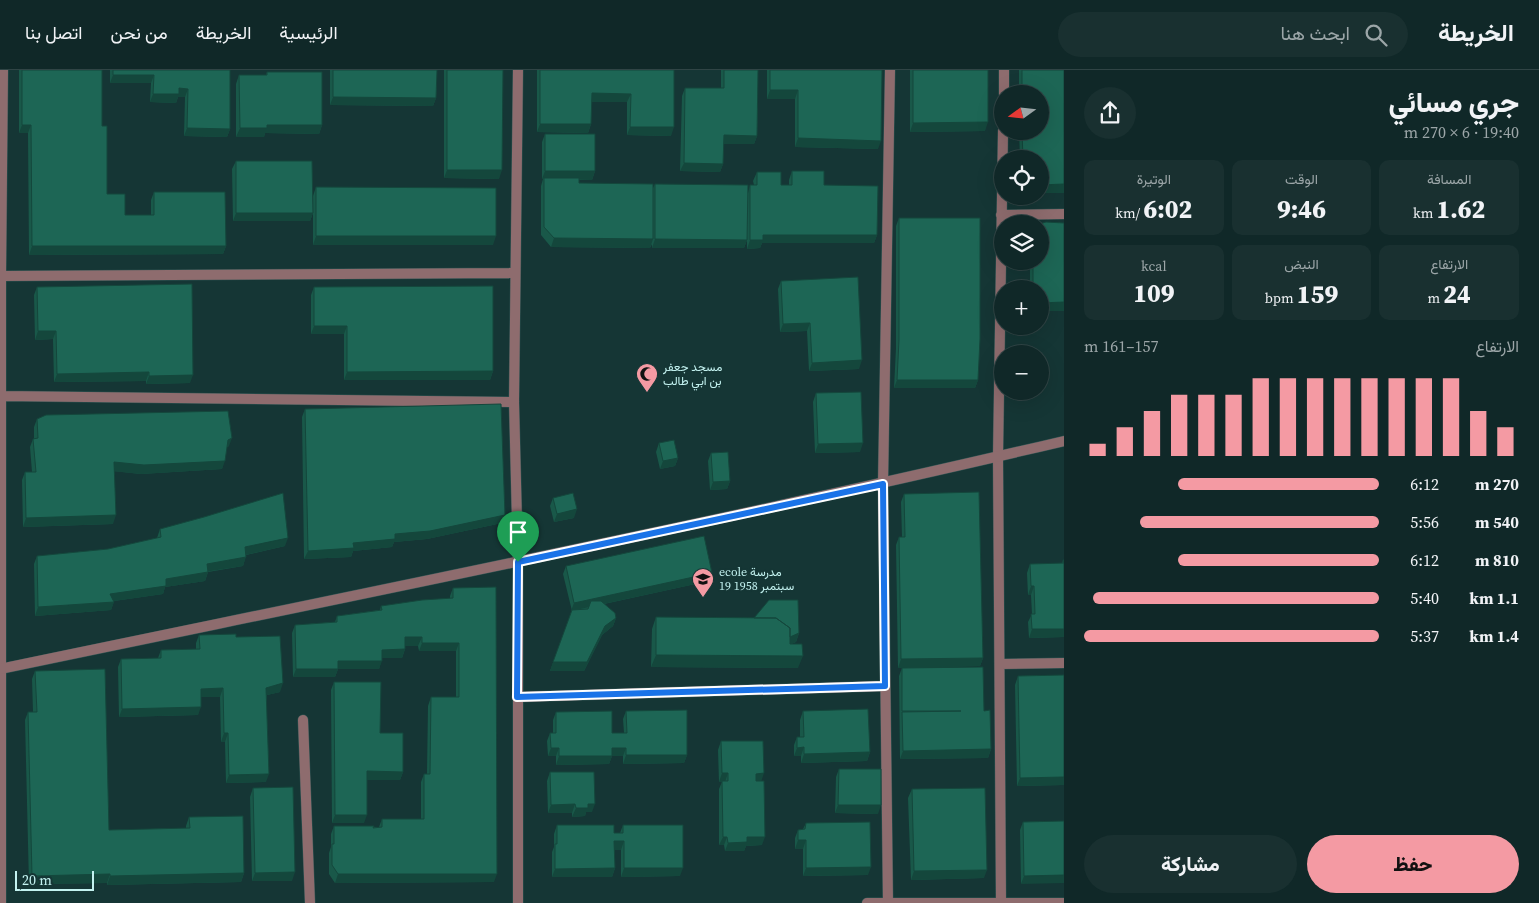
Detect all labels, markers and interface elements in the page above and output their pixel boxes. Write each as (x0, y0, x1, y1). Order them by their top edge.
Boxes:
search box (1058, 12, 1408, 57)
text: الخريطة (1438, 16, 1514, 49)
text: اتصل بنا (25, 20, 83, 45)
text: من نحن (111, 20, 168, 45)
text: الخريطة (196, 20, 251, 45)
text: الرئيسية (279, 20, 338, 45)
text: ابحث هنا (1280, 20, 1350, 46)
icon: search (1362, 21, 1390, 49)
text: جري مسائي (1388, 83, 1519, 121)
north arrow (994, 85, 1049, 140)
map controls (994, 85, 1049, 400)
button: share (1084, 87, 1136, 139)
text: 19:40 · 6 × 270 m (1404, 121, 1519, 143)
button: locate (994, 150, 1049, 205)
text: الوتيرة (1137, 169, 1171, 189)
text: الوقت (1285, 169, 1318, 189)
text: المسافة (1427, 169, 1471, 189)
text: 6:02 (1144, 192, 1192, 226)
text: 9:46 (1277, 192, 1326, 226)
text: 1.62 (1437, 192, 1485, 226)
text: /km (1115, 203, 1144, 223)
text: km (1413, 203, 1437, 223)
button: layers (994, 215, 1049, 270)
text: النبض (1284, 254, 1319, 274)
text: الارتفاع (1430, 254, 1468, 274)
text: kcal (1141, 256, 1167, 276)
text: 109 (1133, 276, 1175, 310)
text: 159 (1297, 277, 1338, 311)
text: 24 (1443, 277, 1471, 311)
button: + (994, 280, 1049, 335)
text: bpm (1265, 288, 1297, 308)
text: m (1427, 288, 1443, 308)
text: 157–161 m (1084, 335, 1158, 357)
text: الارتفاع (1476, 335, 1519, 357)
button: − (994, 345, 1049, 400)
place label: مسجد جعفر بن ابي طالب (662, 359, 722, 391)
mosque icon: مسجد جعفر بن ابي طالب (635, 362, 659, 393)
text: 6:12 (1410, 473, 1439, 495)
text: 270 m (1475, 473, 1519, 495)
pin (497, 511, 539, 562)
text: 5:56 (1410, 511, 1439, 533)
text: 540 m (1475, 511, 1519, 533)
icon: arrive (504, 518, 532, 546)
text: 6:12 (1410, 549, 1439, 571)
text: 810 m (1475, 549, 1519, 571)
place label: ecole مدرسة 19 سبتمبر 1958 (719, 564, 794, 594)
school or university icon: ecole مدرسة 19 سبتمبر 1958 (691, 567, 715, 598)
text: 5:40 (1410, 587, 1439, 609)
text: 1.1 km (1469, 587, 1519, 609)
text: 5:37 (1410, 625, 1439, 647)
text: 1.4 km (1469, 625, 1519, 647)
button: مشاركة (1084, 835, 1297, 893)
button: حفظ (1307, 835, 1519, 893)
scale bar (15, 868, 94, 891)
text: 20 m (22, 870, 52, 890)

